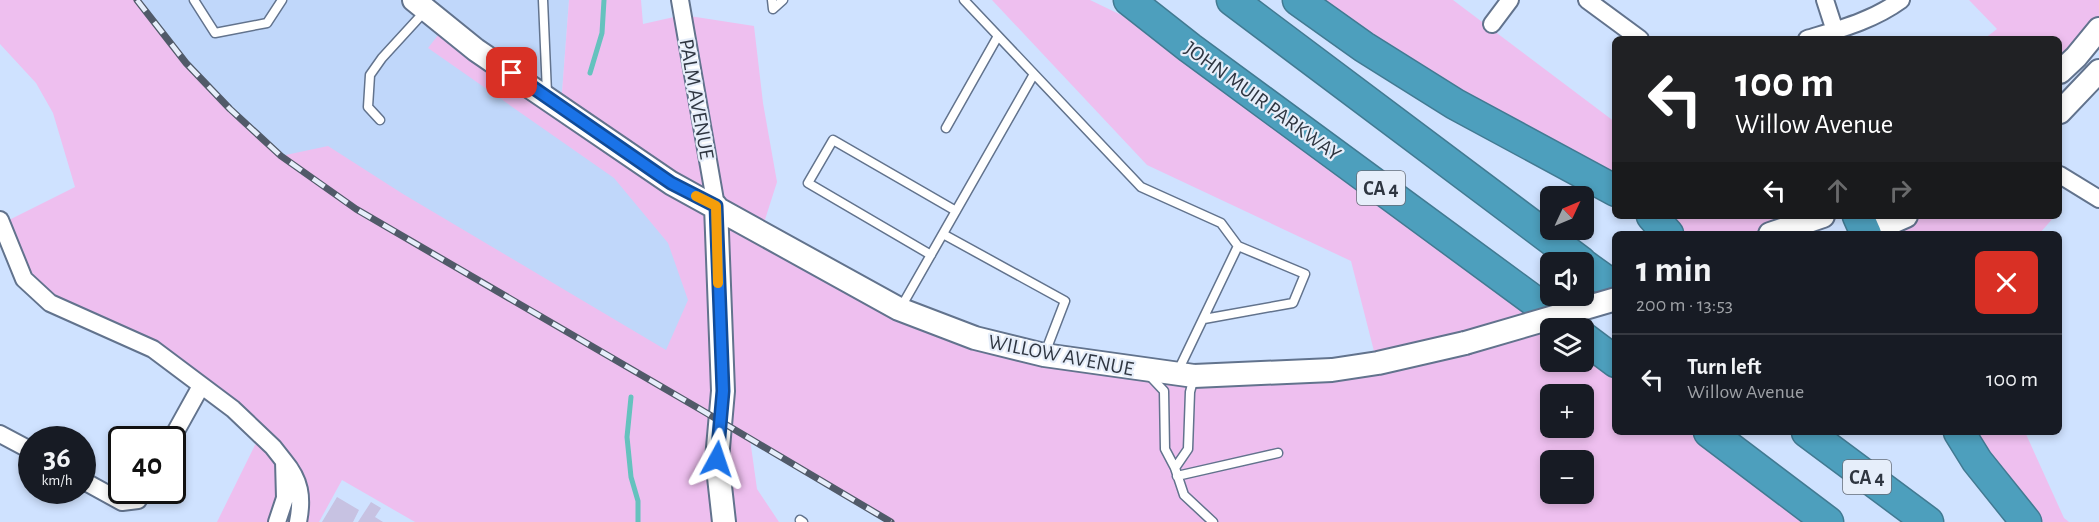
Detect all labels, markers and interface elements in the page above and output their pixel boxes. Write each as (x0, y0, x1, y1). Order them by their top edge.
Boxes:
street label: PALM AVENUE (676, 37, 717, 161)
street label: JOHN MUIR PARKWAY (1181, 38, 1345, 165)
pin (486, 47, 537, 98)
icon: arrive (495, 56, 528, 89)
icon: left (1636, 60, 1714, 138)
text: 100 m (1735, 62, 1834, 104)
text: Willow Avenue (1735, 111, 1893, 138)
road number: CA 4 (1357, 171, 1405, 205)
icon: left (1758, 174, 1791, 207)
icon: ahead (1821, 174, 1854, 207)
icon: right (1884, 174, 1917, 207)
north arrow (1540, 186, 1594, 240)
map controls (1540, 186, 1594, 504)
button: close (1975, 251, 2038, 314)
button: sound (1540, 252, 1594, 306)
text: 1 min (1636, 252, 1712, 288)
text: 200 m · 13:53 (1636, 295, 1733, 315)
button: layers (1540, 318, 1594, 372)
street label: WILLOW AVENUE (986, 331, 1135, 380)
text: Turn left (1687, 356, 1761, 378)
icon: left (1636, 363, 1669, 396)
text: 100 m (1986, 368, 2038, 390)
text: Willow Avenue (1687, 382, 1804, 402)
button: + (1540, 384, 1594, 438)
speed limit sign: 40 (108, 426, 186, 504)
position arrow (685, 427, 749, 491)
text: 36 (43, 443, 71, 473)
button: − (1540, 450, 1594, 504)
road number: CA 4 (1843, 460, 1891, 494)
text: km/h (42, 473, 72, 488)

